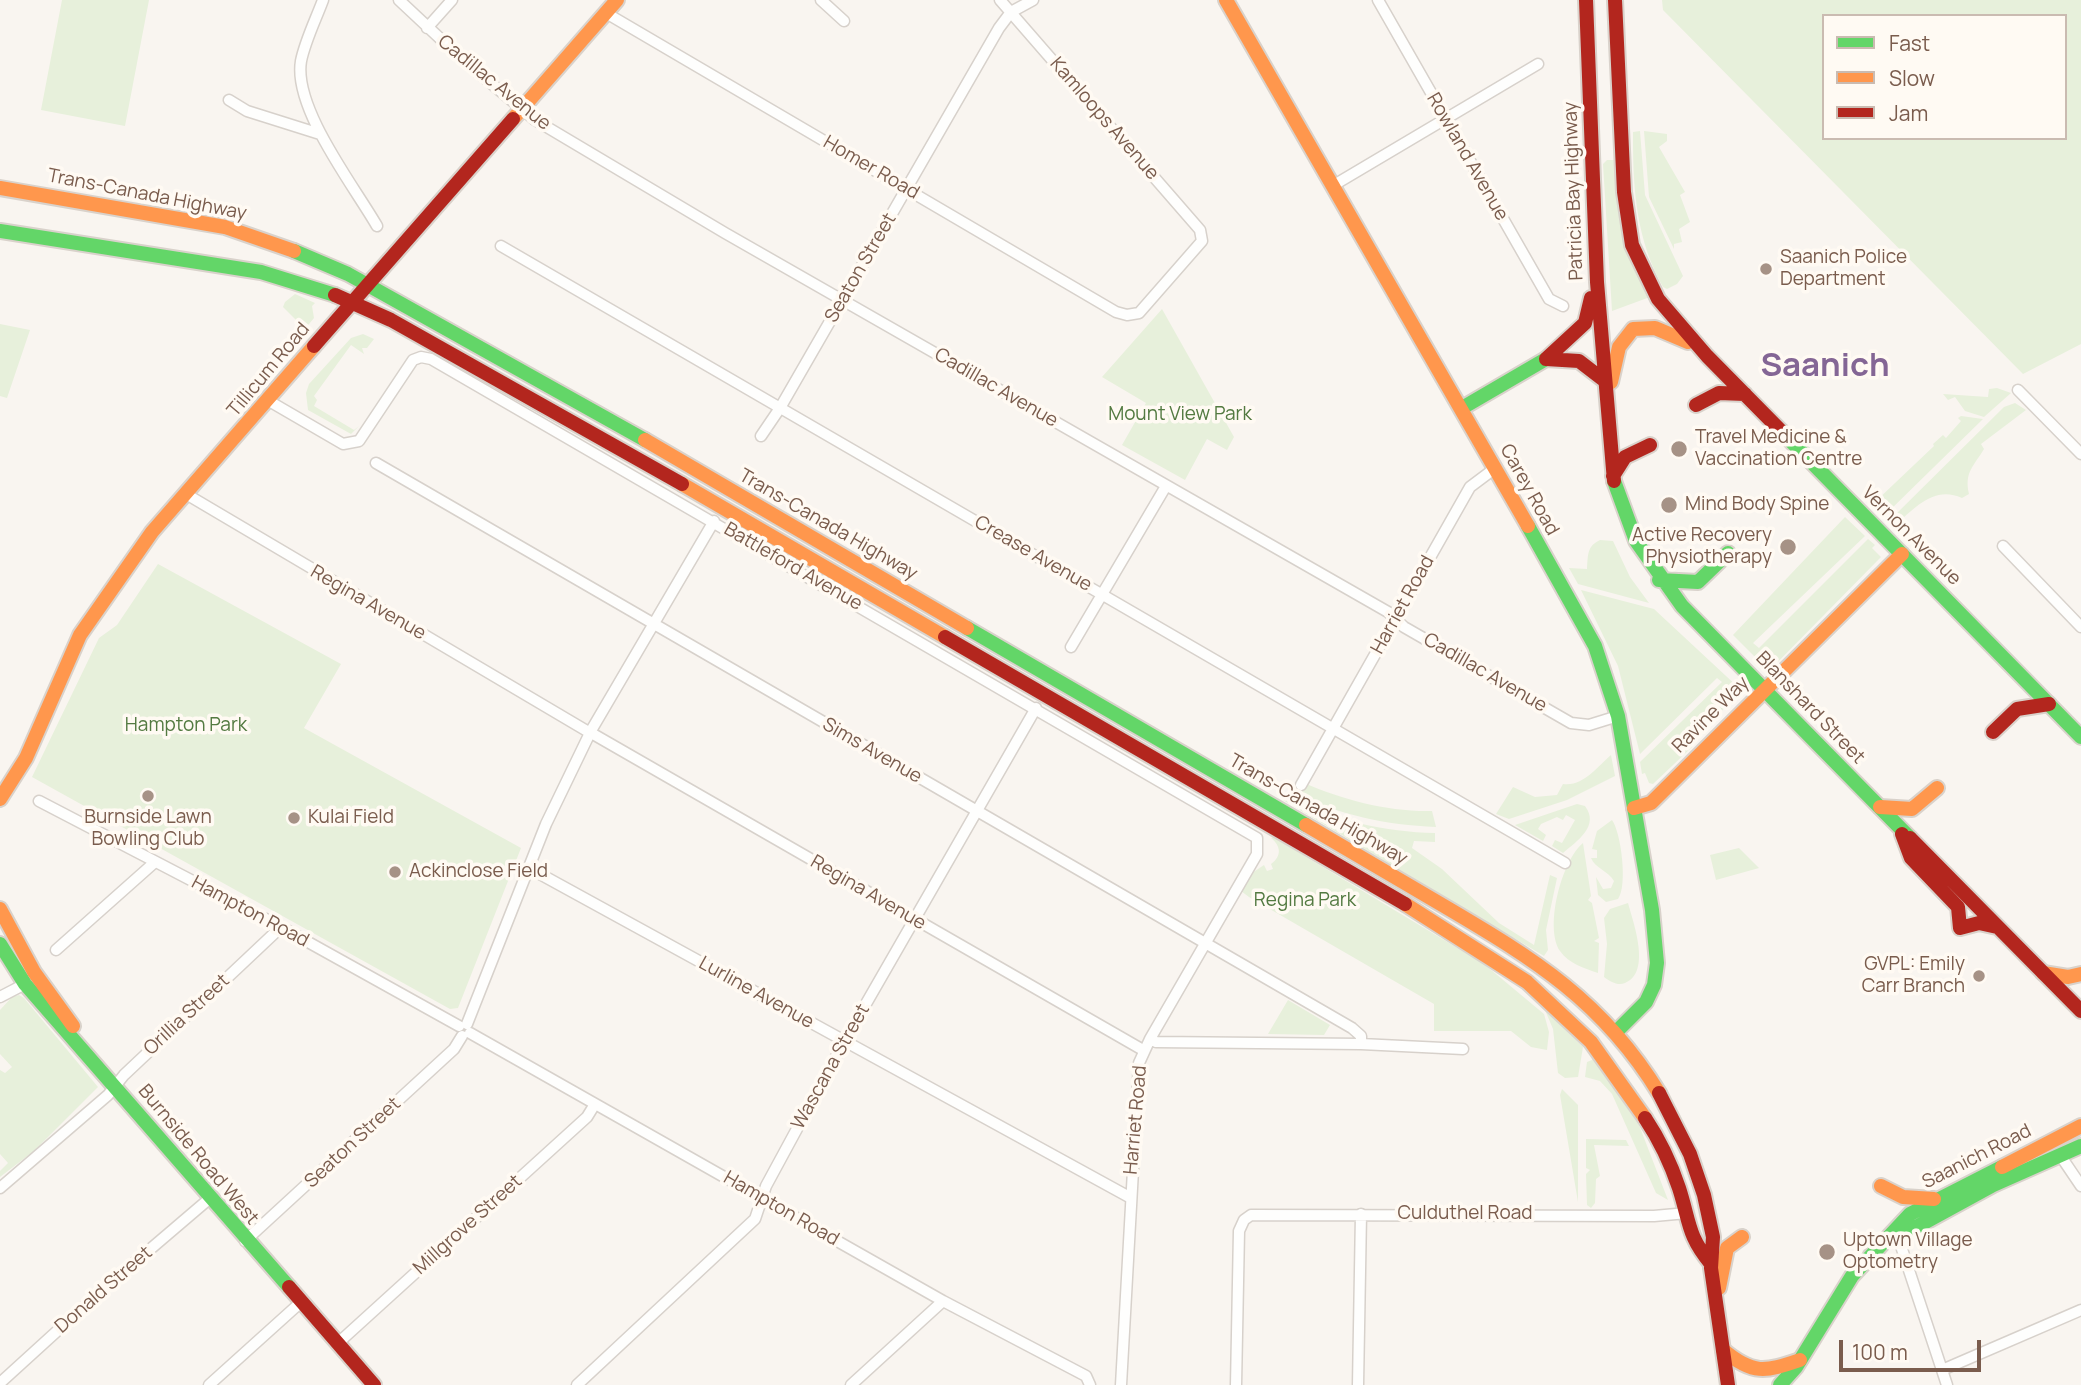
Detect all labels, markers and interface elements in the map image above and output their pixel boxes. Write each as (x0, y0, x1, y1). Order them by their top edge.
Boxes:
legend (1822, 14, 2067, 140)
text: Fast (1889, 29, 1930, 57)
street label: Cadillac Avenue (433, 31, 555, 135)
street label: Kamloops Avenue (1045, 53, 1163, 185)
text: Slow (1889, 64, 1935, 92)
street label: Rowland Avenue (1421, 89, 1513, 225)
text: Jam (1889, 99, 1928, 127)
street label: Patricia Bay Highway (1559, 101, 1589, 281)
street label: Homer Road (819, 131, 923, 205)
street label: Trans-Canada Highway (46, 165, 248, 225)
street label: Seaton Street (820, 209, 902, 327)
place label: Saanich Police Department (1780, 247, 1907, 291)
marker: Saanich Police Department (1758, 261, 1774, 277)
street label: Tillicum Road (223, 318, 315, 422)
street label: Cadillac Avenue (930, 343, 1062, 433)
district label: Saanich (1760, 347, 1890, 387)
park label: Mount View Park (1108, 404, 1252, 426)
place label: Travel Medicine & Vaccination Centre (1695, 427, 1862, 471)
marker: Travel Medicine & Vaccination Centre (1669, 439, 1689, 459)
street label: Carey Road (1495, 440, 1563, 540)
street label: Trans-Canada Highway (735, 465, 921, 585)
street label: Vernon Avenue (1857, 482, 1965, 590)
place label: Mind Body Spine (1685, 494, 1829, 516)
marker: Mind Body Spine (1659, 495, 1679, 515)
street label: Crease Avenue (970, 511, 1096, 597)
street label: Battleford Avenue (720, 518, 866, 616)
place label: Active Recovery Physiotherapy (1632, 525, 1772, 569)
marker: Active Recovery Physiotherapy (1778, 537, 1798, 557)
street label: Harriet Road (1367, 552, 1439, 658)
street label: Regina Avenue (306, 561, 430, 645)
street label: Cadillac Avenue (1419, 628, 1551, 718)
street label: Blanshard Street (1751, 647, 1869, 769)
street label: Ravine Way (1668, 672, 1754, 758)
street label: Sims Avenue (818, 713, 926, 789)
park label: Hampton Park (125, 715, 247, 737)
street label: Trans-Canada Highway (1225, 750, 1411, 870)
marker: Burnside Lawn Bowling Club (140, 788, 156, 804)
place label: Burnside Lawn Bowling Club (84, 807, 212, 851)
place label: Kulai Field (308, 807, 394, 829)
marker: Kulai Field (286, 810, 302, 826)
street label: Regina Avenue (806, 851, 930, 935)
place label: Ackinclose Field (409, 861, 548, 883)
marker: Ackinclose Field (387, 864, 403, 880)
street label: Hampton Road (187, 872, 313, 952)
park label: Regina Park (1254, 890, 1356, 912)
street label: Lurline Avenue (695, 952, 817, 1034)
place label: GVPL: Emily Carr Branch (1862, 954, 1965, 998)
marker: GVPL: Emily Carr Branch (1971, 968, 1987, 984)
street label: Orillia Street (140, 970, 234, 1060)
street label: Wascana Street (787, 1000, 875, 1134)
street label: Harriet Road (1120, 1065, 1152, 1175)
street label: Burnside Road West (133, 1080, 263, 1230)
street label: Seaton Street (300, 1093, 406, 1193)
street label: Saanich Road (1919, 1120, 2035, 1194)
street label: Hampton Road (719, 1167, 843, 1251)
street label: Millgrove Street (409, 1170, 527, 1280)
street label: Culduthel Road (1397, 1203, 1533, 1225)
place label: Uptown Village Optometry (1843, 1230, 1973, 1274)
street label: Donald Street (51, 1242, 157, 1338)
marker: Uptown Village Optometry (1817, 1242, 1837, 1262)
scale bar (1843, 1326, 1985, 1370)
text: 100 m (1852, 1338, 1908, 1366)

